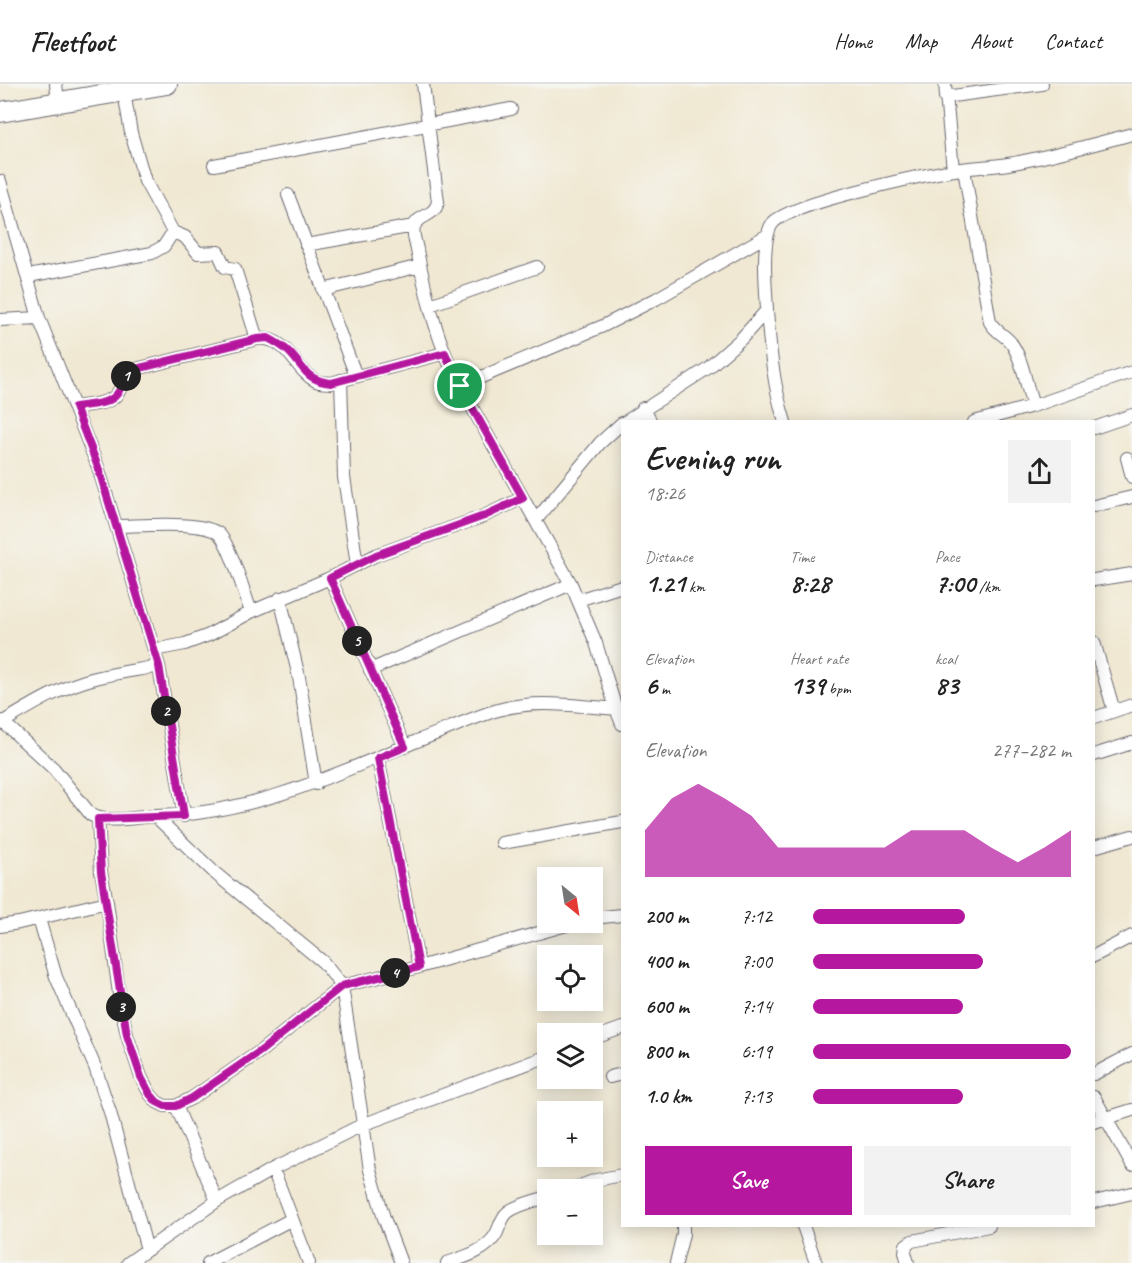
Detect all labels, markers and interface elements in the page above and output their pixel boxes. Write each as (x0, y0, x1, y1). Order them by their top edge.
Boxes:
text: Fleetfoot (30, 24, 115, 59)
text: Home (834, 28, 872, 54)
text: Map (905, 28, 937, 54)
text: About (970, 28, 1012, 54)
text: Contact (1045, 28, 1102, 54)
pin (434, 360, 485, 411)
pin: 1 (111, 361, 141, 391)
text: 1 (122, 366, 130, 386)
icon: arrive (443, 369, 476, 402)
text: Evening run (645, 437, 780, 479)
button: share (1008, 440, 1071, 503)
text: 18:26 (645, 481, 685, 506)
text: Distance (645, 547, 693, 567)
text: Time (790, 547, 814, 567)
text: Pace (935, 547, 960, 567)
text: 1.21 (645, 567, 685, 600)
text: 8:28 (790, 567, 830, 600)
text: 7:00 (935, 567, 975, 600)
text: km (685, 577, 705, 597)
text: /km (975, 577, 1000, 597)
pin: 5 (342, 626, 372, 656)
text: 5 (354, 631, 360, 651)
text: Elevation (645, 649, 694, 669)
text: Heart rate (790, 649, 848, 669)
text: kcal (935, 649, 956, 669)
text: 6 (645, 669, 657, 702)
text: 139 (790, 669, 825, 702)
text: 83 (935, 669, 958, 702)
text: m (657, 679, 670, 699)
text: bpm (825, 679, 851, 699)
pin: 2 (151, 696, 181, 726)
text: 2 (162, 701, 170, 721)
text: Elevation (645, 738, 707, 763)
text: 277–282 m (992, 738, 1071, 763)
north arrow (537, 867, 603, 933)
map controls (537, 867, 603, 1245)
text: 200 m (645, 904, 688, 929)
text: 7:12 (741, 904, 772, 929)
button: locate (537, 945, 603, 1011)
text: 400 m (645, 949, 688, 974)
text: 7:00 (741, 949, 772, 974)
pin: 4 (380, 958, 410, 988)
text: 4 (391, 963, 399, 983)
pin: 3 (106, 992, 136, 1022)
text: 600 m (645, 994, 689, 1019)
text: 7:14 (741, 994, 772, 1019)
text: 3 (117, 997, 125, 1017)
button: layers (537, 1023, 603, 1089)
text: 800 m (645, 1039, 688, 1064)
text: 6:19 (741, 1039, 772, 1064)
text: 1.0 km (645, 1084, 692, 1109)
text: 7:13 (741, 1084, 772, 1109)
button: + (537, 1101, 603, 1167)
button: Save (645, 1146, 852, 1215)
button: Share (864, 1146, 1071, 1215)
button: − (537, 1179, 603, 1245)

